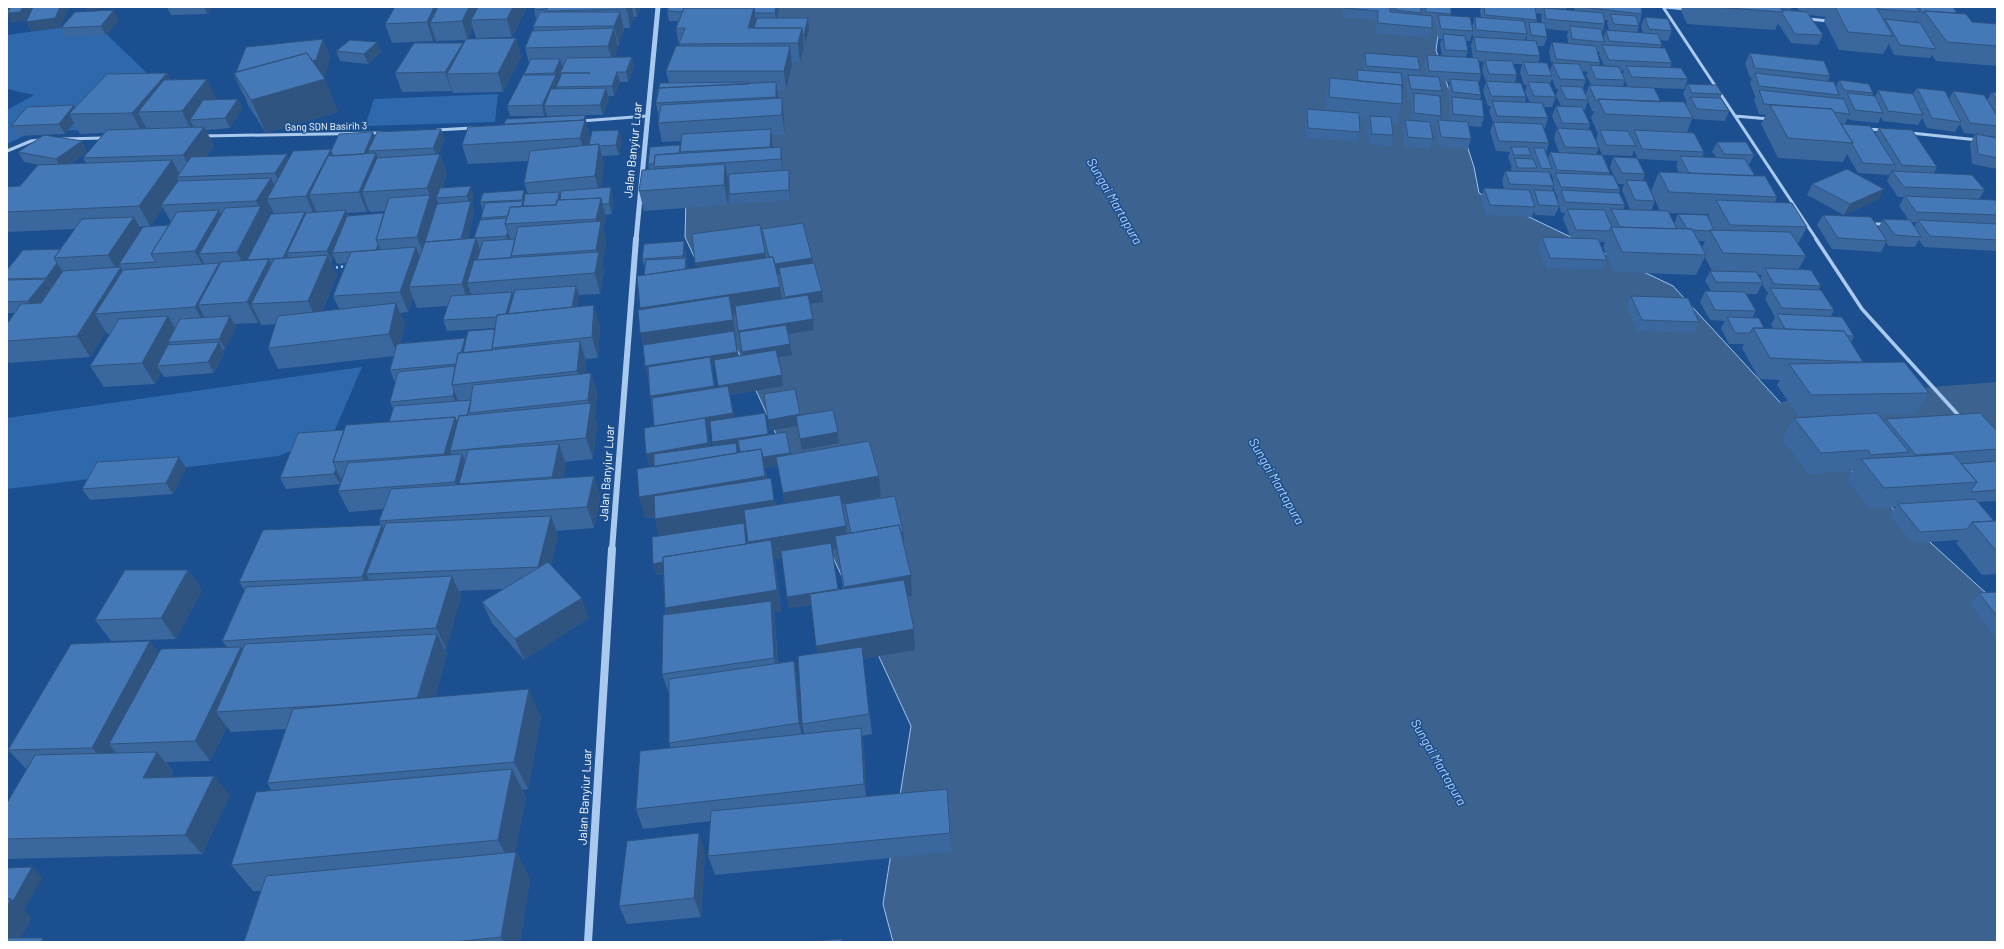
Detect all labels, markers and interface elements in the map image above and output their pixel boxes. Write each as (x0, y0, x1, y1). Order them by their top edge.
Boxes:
street label: Jalan Banyiur Luar (620, 101, 644, 199)
street label: Gang SDN Basirih 3 (285, 119, 367, 133)
water label: Sungai Martapura (1084, 155, 1146, 247)
street label: Jalan Banyiur Luar (596, 424, 616, 521)
water label: Sungai Martapura (1246, 435, 1308, 527)
water label: Sungai Martapura (1408, 716, 1470, 808)
street label: Jalan Banyiur Luar (574, 748, 594, 845)

